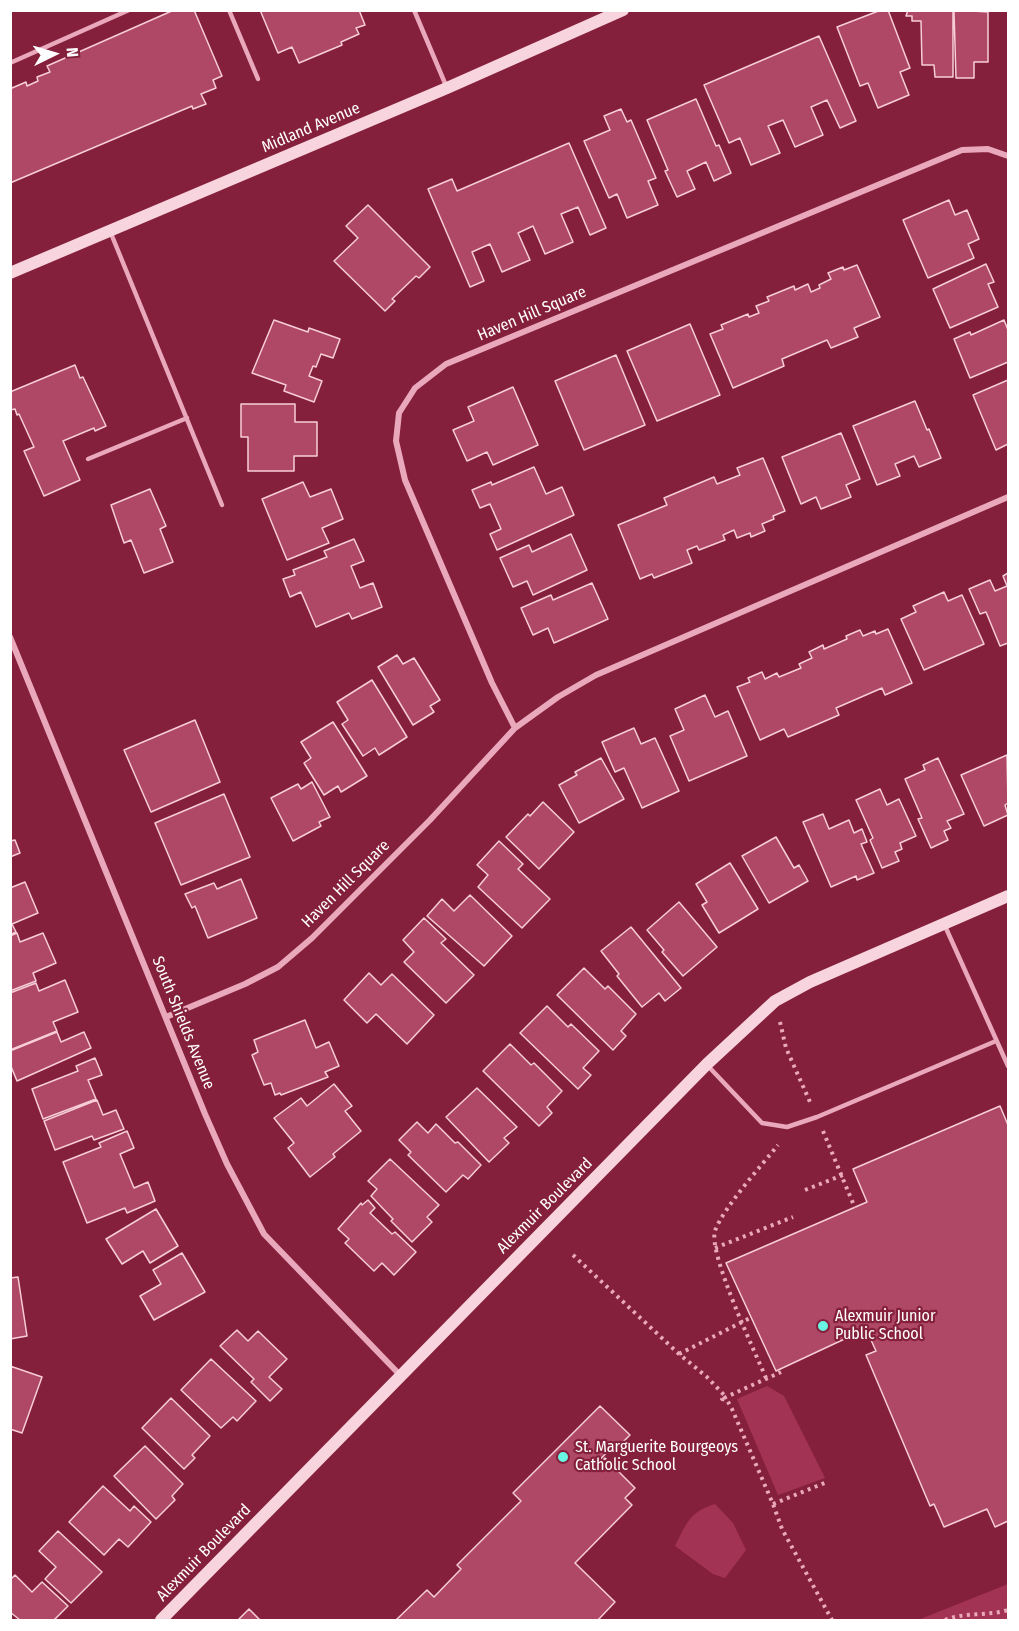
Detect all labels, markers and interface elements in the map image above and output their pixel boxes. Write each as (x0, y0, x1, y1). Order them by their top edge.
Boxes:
north arrow (24, 24, 84, 84)
text: N (63, 47, 82, 58)
street label: Midland Avenue (259, 99, 363, 157)
street label: Haven Hill Square (475, 282, 589, 346)
street label: Haven Hill Square (298, 836, 394, 932)
street label: South Shields Avenue (148, 954, 218, 1092)
street label: Alexmuir Boulevard (493, 1154, 597, 1258)
place label: Alexmuir Junior Public School (835, 1307, 936, 1345)
marker: Alexmuir Junior Public School (816, 1319, 830, 1333)
place label: St. Marguerite Bourgeoys Catholic School (575, 1438, 738, 1476)
marker: St. Marguerite Bourgeoys Catholic School (556, 1450, 570, 1464)
street label: Alexmuir Boulevard (153, 1501, 255, 1605)

